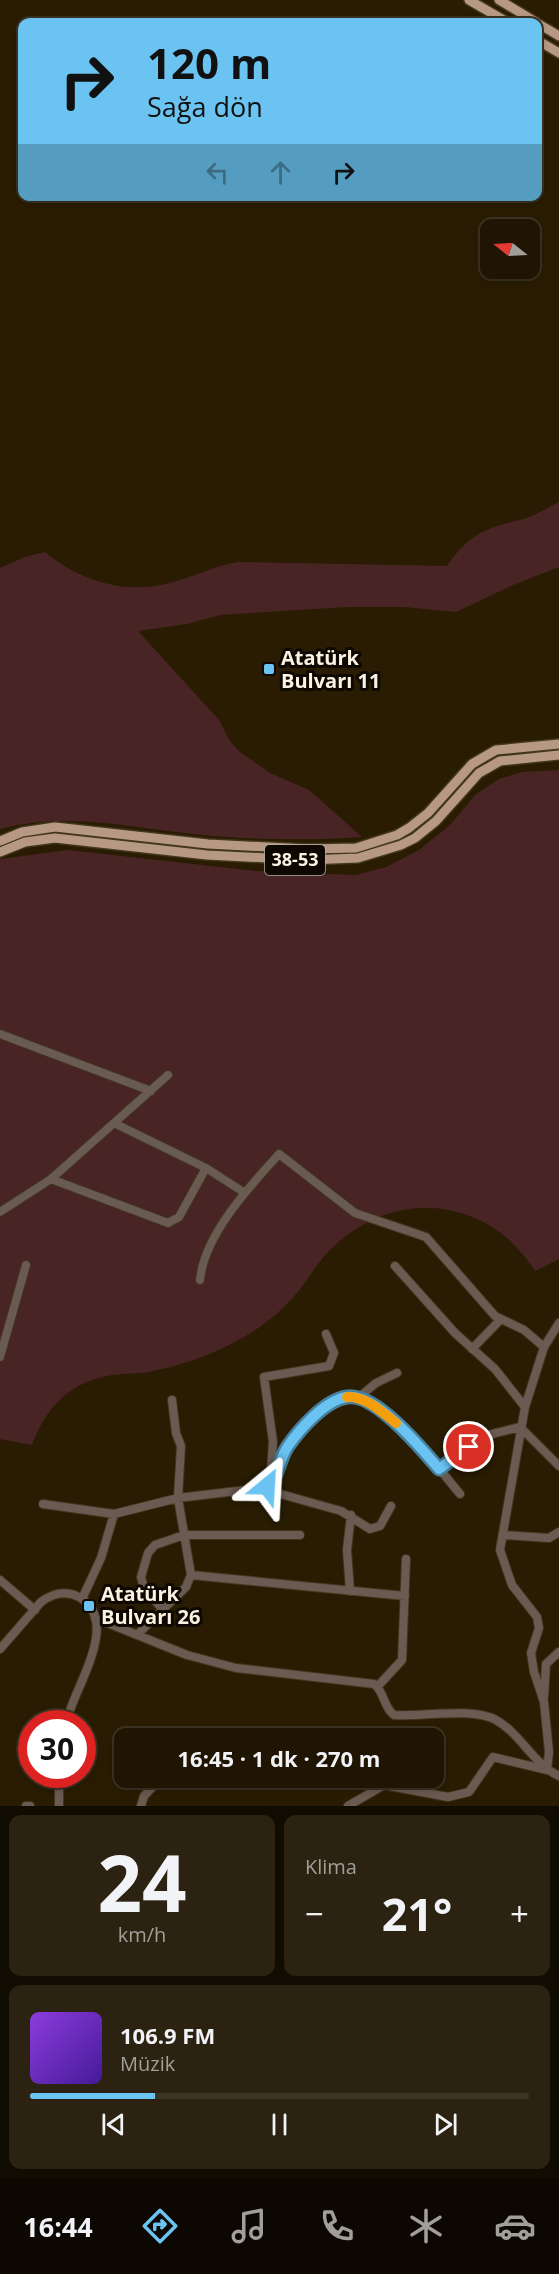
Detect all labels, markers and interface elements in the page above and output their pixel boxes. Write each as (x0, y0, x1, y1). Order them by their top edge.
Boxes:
text: 120 m (147, 34, 271, 91)
icon: right (48, 42, 126, 120)
text: Sağa dön (147, 88, 263, 125)
icon: left (201, 156, 234, 189)
icon: ahead (264, 156, 297, 189)
icon: right (327, 156, 360, 189)
north arrow (480, 219, 540, 279)
map controls (480, 219, 540, 279)
place label: Atatürk Bulvarı 11 (281, 644, 380, 694)
marker: Atatürk Bulvarı 11 (262, 662, 276, 676)
road number: 38-53 (265, 845, 325, 875)
pin (443, 1421, 494, 1472)
icon: arrive (452, 1430, 485, 1463)
position arrow (235, 1454, 299, 1518)
place label: Atatürk Bulvarı 26 (101, 1580, 200, 1630)
marker: Atatürk Bulvarı 26 (82, 1599, 96, 1613)
speed limit sign: 30 (18, 1710, 96, 1788)
text: 16:45 · 1 dk · 270 m (178, 1743, 380, 1773)
text: 24 (97, 1829, 187, 1935)
text: Klima (305, 1853, 357, 1880)
text: 21° (382, 1883, 452, 1944)
text: − (305, 1891, 324, 1936)
text: + (510, 1891, 529, 1936)
text: km/h (118, 1921, 166, 1948)
text: 106.9 FM (120, 2020, 215, 2050)
text: Müzik (120, 2050, 175, 2077)
icon: previous (97, 2108, 130, 2141)
icon: pause (263, 2108, 296, 2141)
icon: next (429, 2108, 462, 2141)
icon: directions (139, 2205, 181, 2247)
icon: music (228, 2205, 270, 2247)
icon: phone (316, 2205, 358, 2247)
icon: climate (405, 2205, 447, 2247)
icon: car (494, 2205, 536, 2247)
text: 16:44 (23, 2208, 93, 2245)

